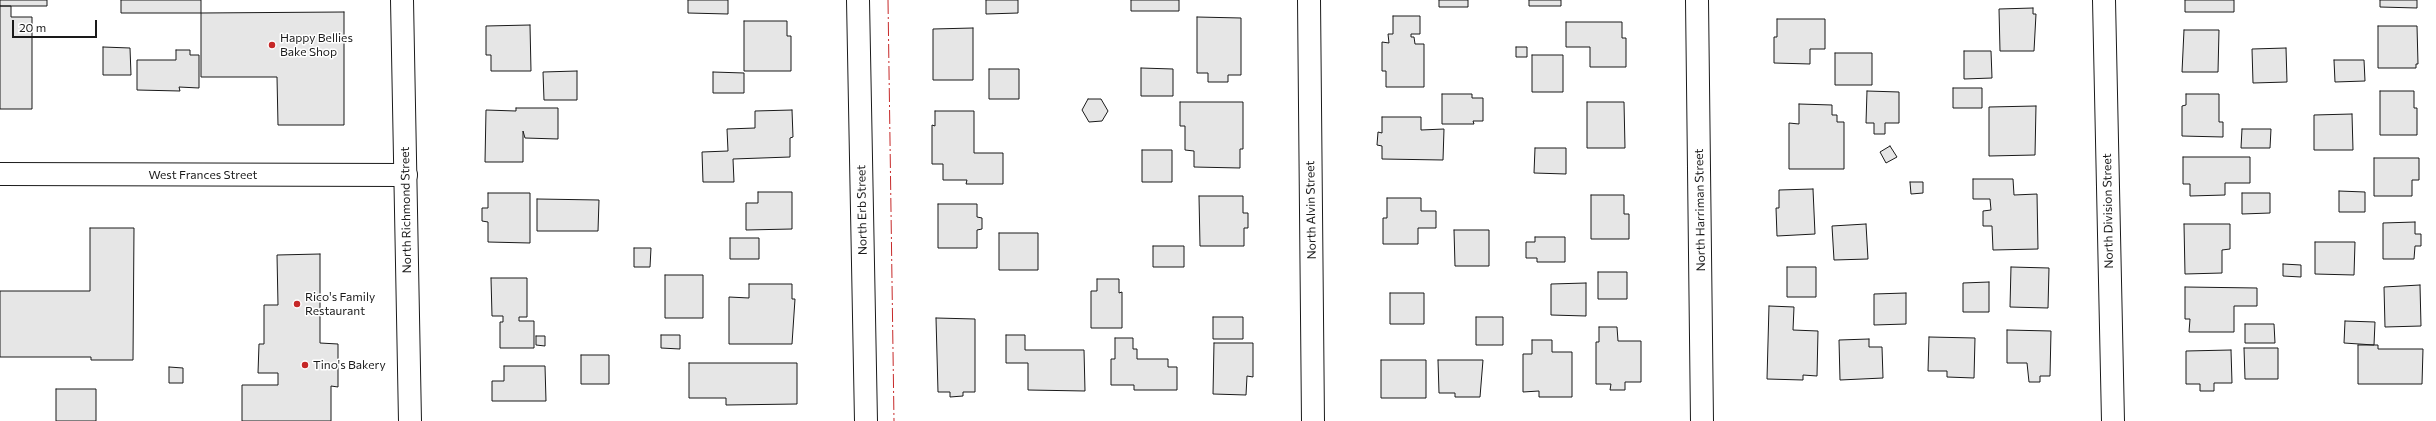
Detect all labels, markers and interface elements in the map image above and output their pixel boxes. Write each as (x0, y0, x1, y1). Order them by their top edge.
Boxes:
scale bar (14, 12, 99, 38)
text: 20 m (19, 20, 46, 34)
place label: Happy Bellies Bake Shop (280, 31, 353, 59)
marker: Happy Bellies Bake Shop (267, 40, 277, 50)
street label: North Richmond Street (398, 147, 414, 273)
street label: North Harriman Street (1692, 148, 1708, 272)
street label: North Division Street (2100, 153, 2116, 269)
street label: North Alvin Street (1303, 160, 1319, 260)
street label: North Erb Street (854, 165, 870, 255)
street label: West Frances Street (149, 168, 257, 182)
place label: Rico's Family Restaurant (305, 290, 375, 318)
marker: Rico's Family Restaurant (292, 299, 302, 309)
place label: Tino's Bakery (313, 358, 386, 372)
marker: Tino's Bakery (300, 360, 310, 370)

